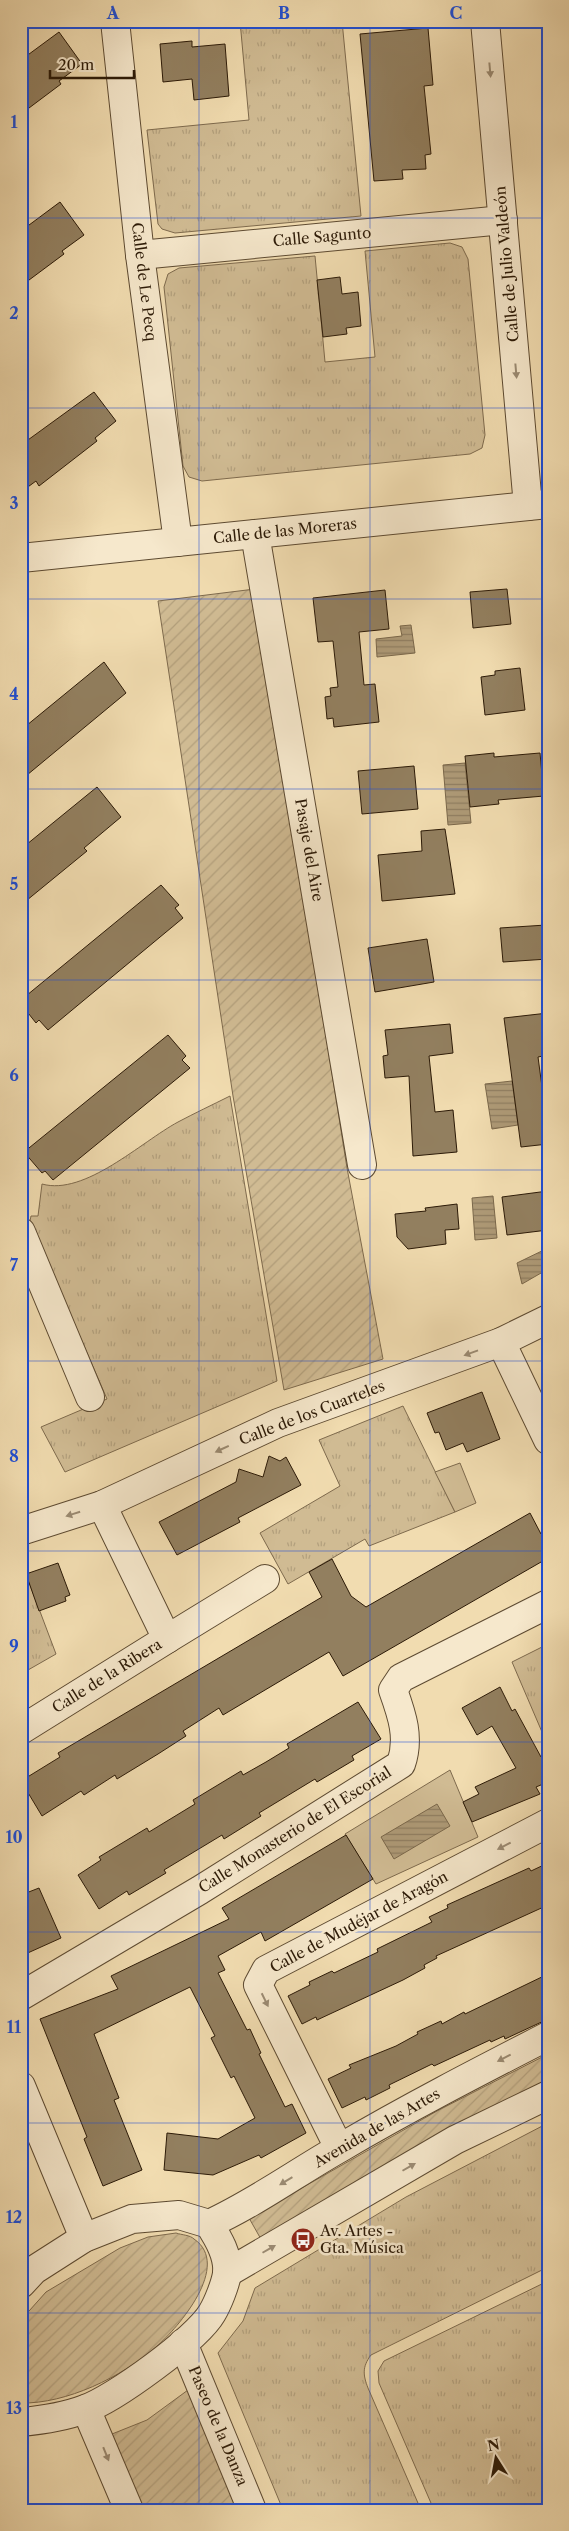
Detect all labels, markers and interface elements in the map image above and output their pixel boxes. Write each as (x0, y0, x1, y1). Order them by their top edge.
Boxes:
text: A (106, 3, 120, 23)
text: B (278, 3, 290, 23)
text: C (450, 3, 462, 23)
scale bar (50, 48, 134, 80)
text: 20 m (58, 55, 94, 74)
one-way arrow (486, 62, 494, 78)
text: 1 (10, 112, 18, 132)
street label: Calle de Julio Valdeón (490, 185, 523, 343)
street label: Calle de Le Pecq (128, 222, 161, 342)
street label: Calle Sagunto (272, 223, 372, 250)
text: 2 (9, 303, 19, 323)
one-way arrow (512, 363, 520, 379)
text: 3 (9, 493, 19, 513)
street label: Calle de las Moreras (212, 514, 358, 547)
text: 4 (9, 684, 19, 704)
street label: Pasaje del Aire (291, 797, 328, 903)
text: 5 (10, 874, 19, 894)
text: 6 (9, 1065, 19, 1085)
text: 7 (10, 1255, 19, 1275)
one-way arrow (464, 1350, 479, 1357)
street label: Calle de los Cuarteles (236, 1376, 387, 1449)
one-way arrow (215, 1445, 229, 1453)
text: 8 (9, 1446, 19, 1466)
one-way arrow (66, 1511, 81, 1519)
street label: Calle de la Ribera (48, 1634, 165, 1717)
text: 9 (9, 1636, 19, 1656)
street label: Calle Monasterio de El Escorial (195, 1762, 395, 1897)
text: 10 (5, 1827, 23, 1847)
one-way arrow (497, 1842, 512, 1850)
street label: Calle de Mudéjar de Aragón (267, 1866, 452, 1977)
one-way arrow (262, 1993, 270, 2007)
text: 11 (7, 2017, 22, 2037)
one-way arrow (498, 2054, 511, 2063)
street label: Avenida de las Artes (309, 2084, 443, 2172)
one-way arrow (403, 2162, 416, 2171)
one-way arrow (280, 2176, 293, 2185)
text: 12 (6, 2207, 22, 2227)
place label: Av. Artes - Gta. Música (319, 2221, 404, 2257)
bus stop icon: Av. Artes - Gta. Música (290, 2227, 316, 2253)
one-way arrow (263, 2244, 276, 2253)
street label: Paseo de la Danza (185, 2363, 252, 2489)
text: 13 (6, 2398, 22, 2418)
north arrow (472, 2434, 522, 2484)
text: N (486, 2435, 501, 2455)
one-way arrow (102, 2446, 110, 2461)

